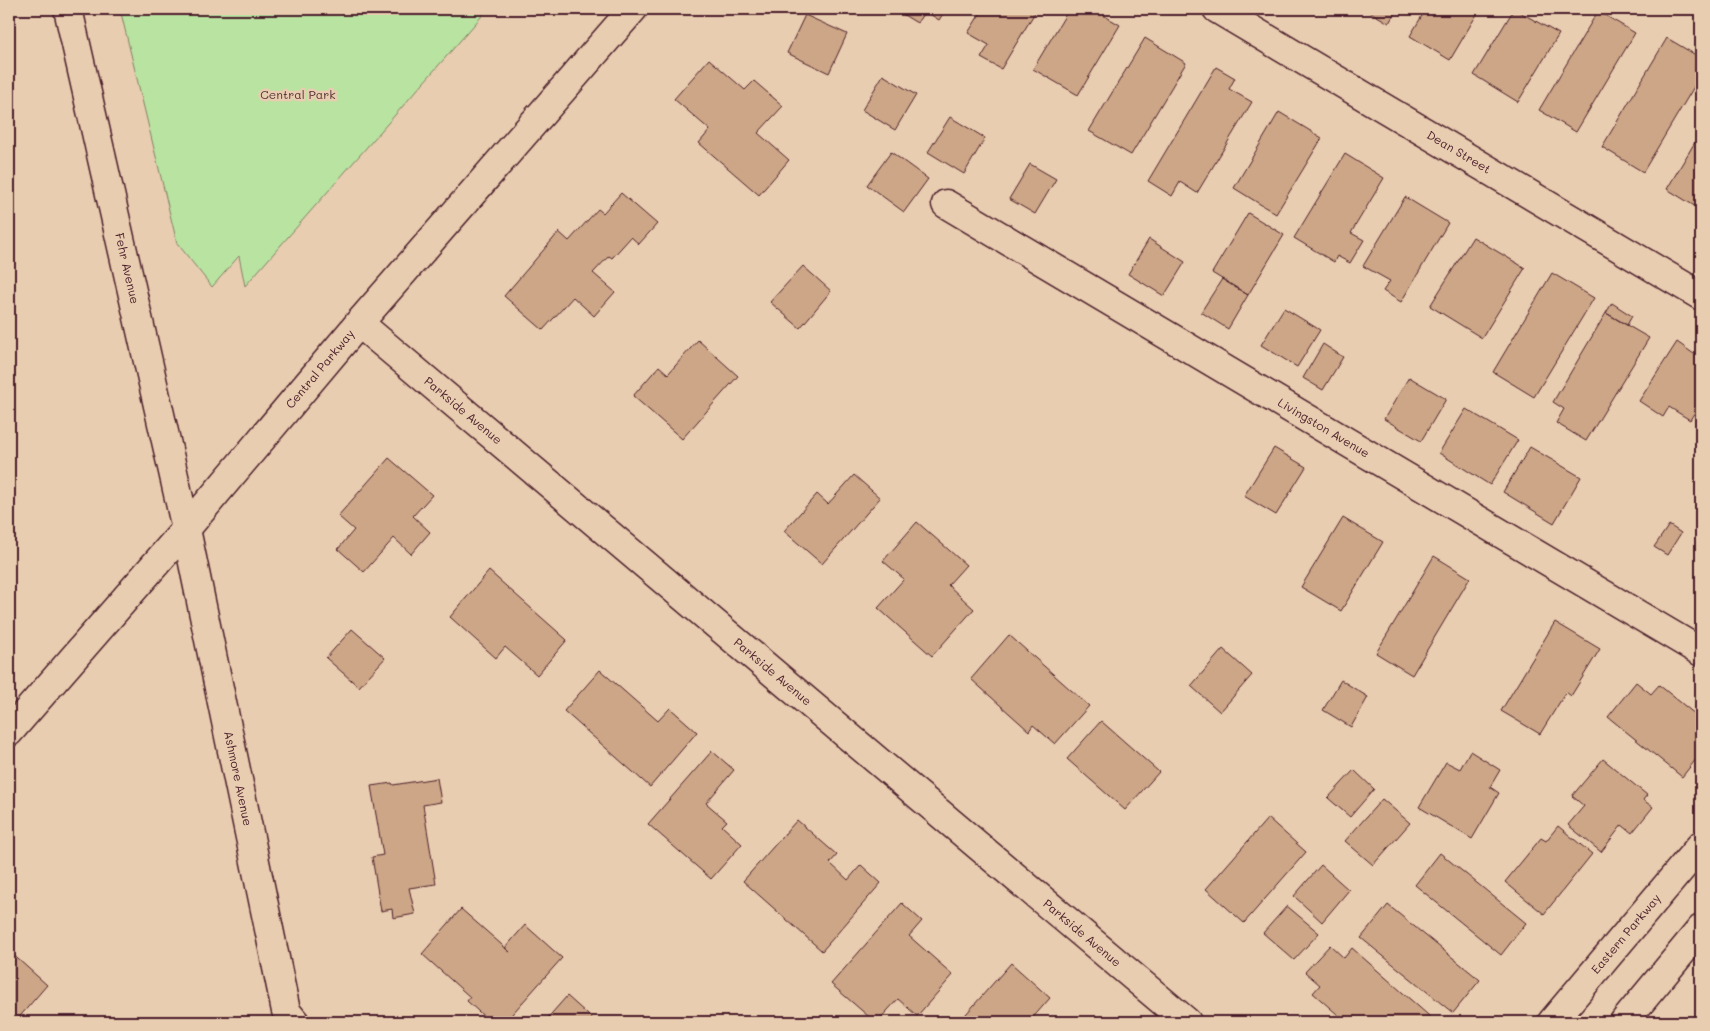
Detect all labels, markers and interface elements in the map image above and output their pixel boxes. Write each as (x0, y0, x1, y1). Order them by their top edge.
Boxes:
park label: Central Park (260, 86, 336, 102)
street label: Dean Street (1424, 126, 1494, 177)
street label: Fehr Avenue (112, 231, 144, 305)
street label: Central Parkway (282, 326, 357, 411)
street label: Parkside Avenue (421, 372, 506, 447)
street label: Livingston Avenue (1275, 394, 1373, 461)
street label: Parkside Avenue (731, 634, 815, 709)
street label: Ashmore Avenue (221, 729, 256, 827)
street label: Eastern Parkway (1587, 890, 1664, 977)
street label: Parkside Avenue (1040, 895, 1125, 970)

